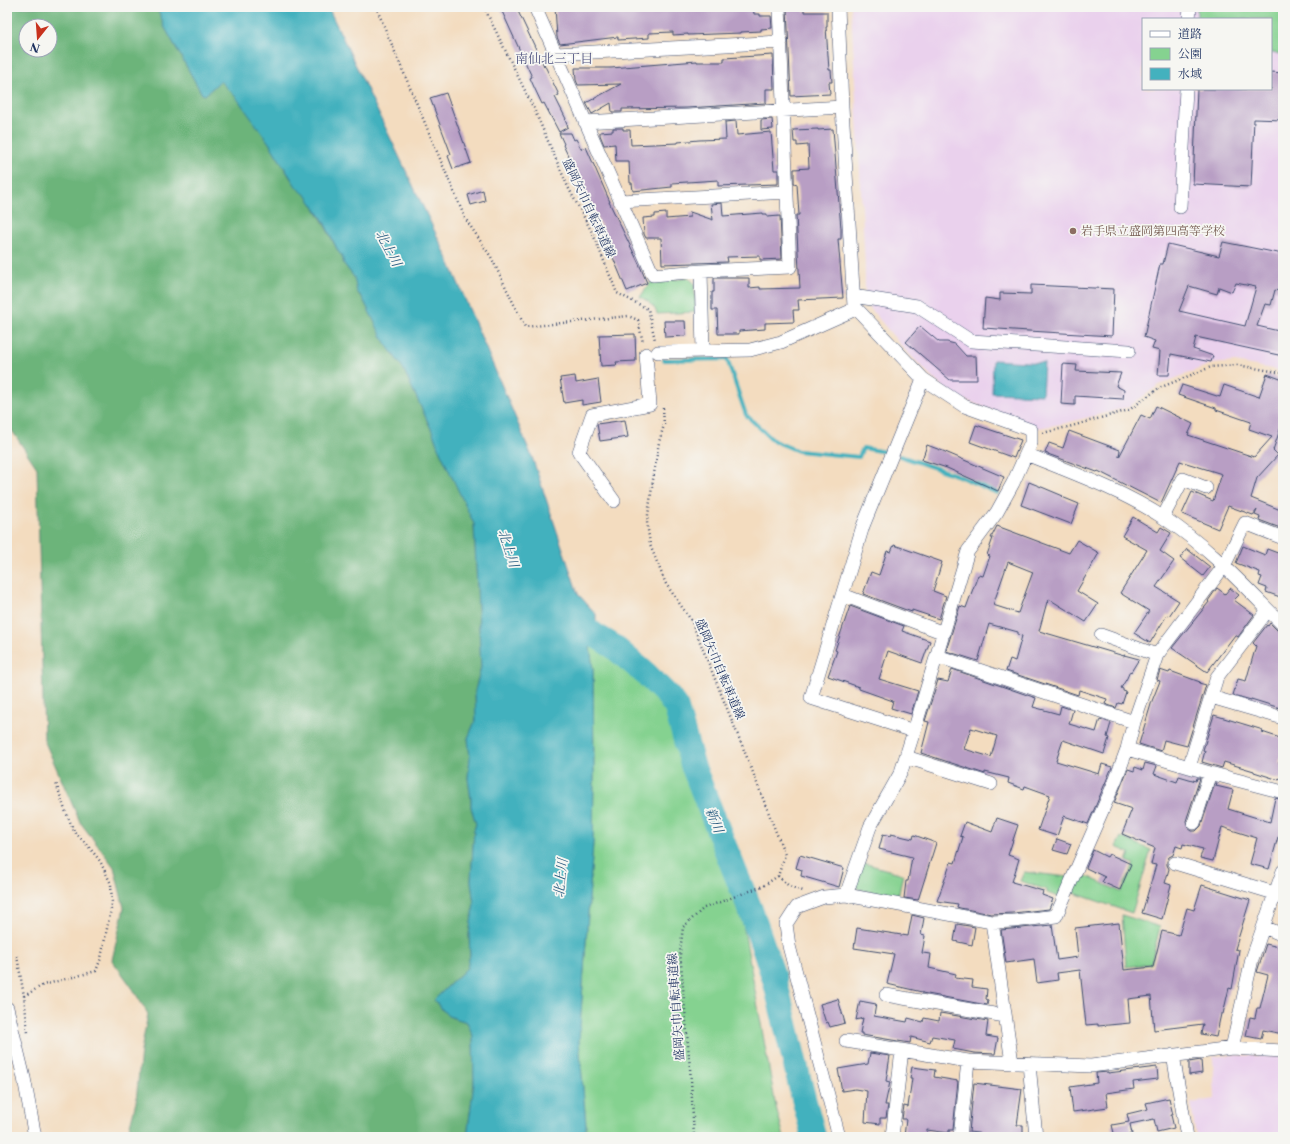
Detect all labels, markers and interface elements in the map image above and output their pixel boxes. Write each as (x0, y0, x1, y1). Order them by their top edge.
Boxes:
north arrow (18, 18, 58, 58)
legend (1142, 18, 1272, 90)
text: 道路 (1178, 26, 1202, 41)
text: N (28, 39, 42, 56)
text: 公園 (1178, 46, 1202, 61)
district label: 南仙北三丁目 (515, 50, 593, 66)
text: 水域 (1178, 66, 1202, 81)
street label: 盛岡矢巾自転車道線 (560, 156, 619, 260)
place label: 岩手県立盛岡第四高等学校 (1081, 223, 1225, 238)
marker: 岩手県立盛岡第四高等学校 (1068, 226, 1078, 236)
water label: 北上川 (373, 227, 406, 271)
water label: 北上川 (495, 527, 523, 571)
street label: 盛岡矢巾自転車道線 (692, 616, 748, 721)
water label: 新川 (703, 805, 728, 837)
water label: 北上川 (550, 856, 570, 898)
street label: 盛岡矢巾自転車道線 (664, 953, 687, 1061)

